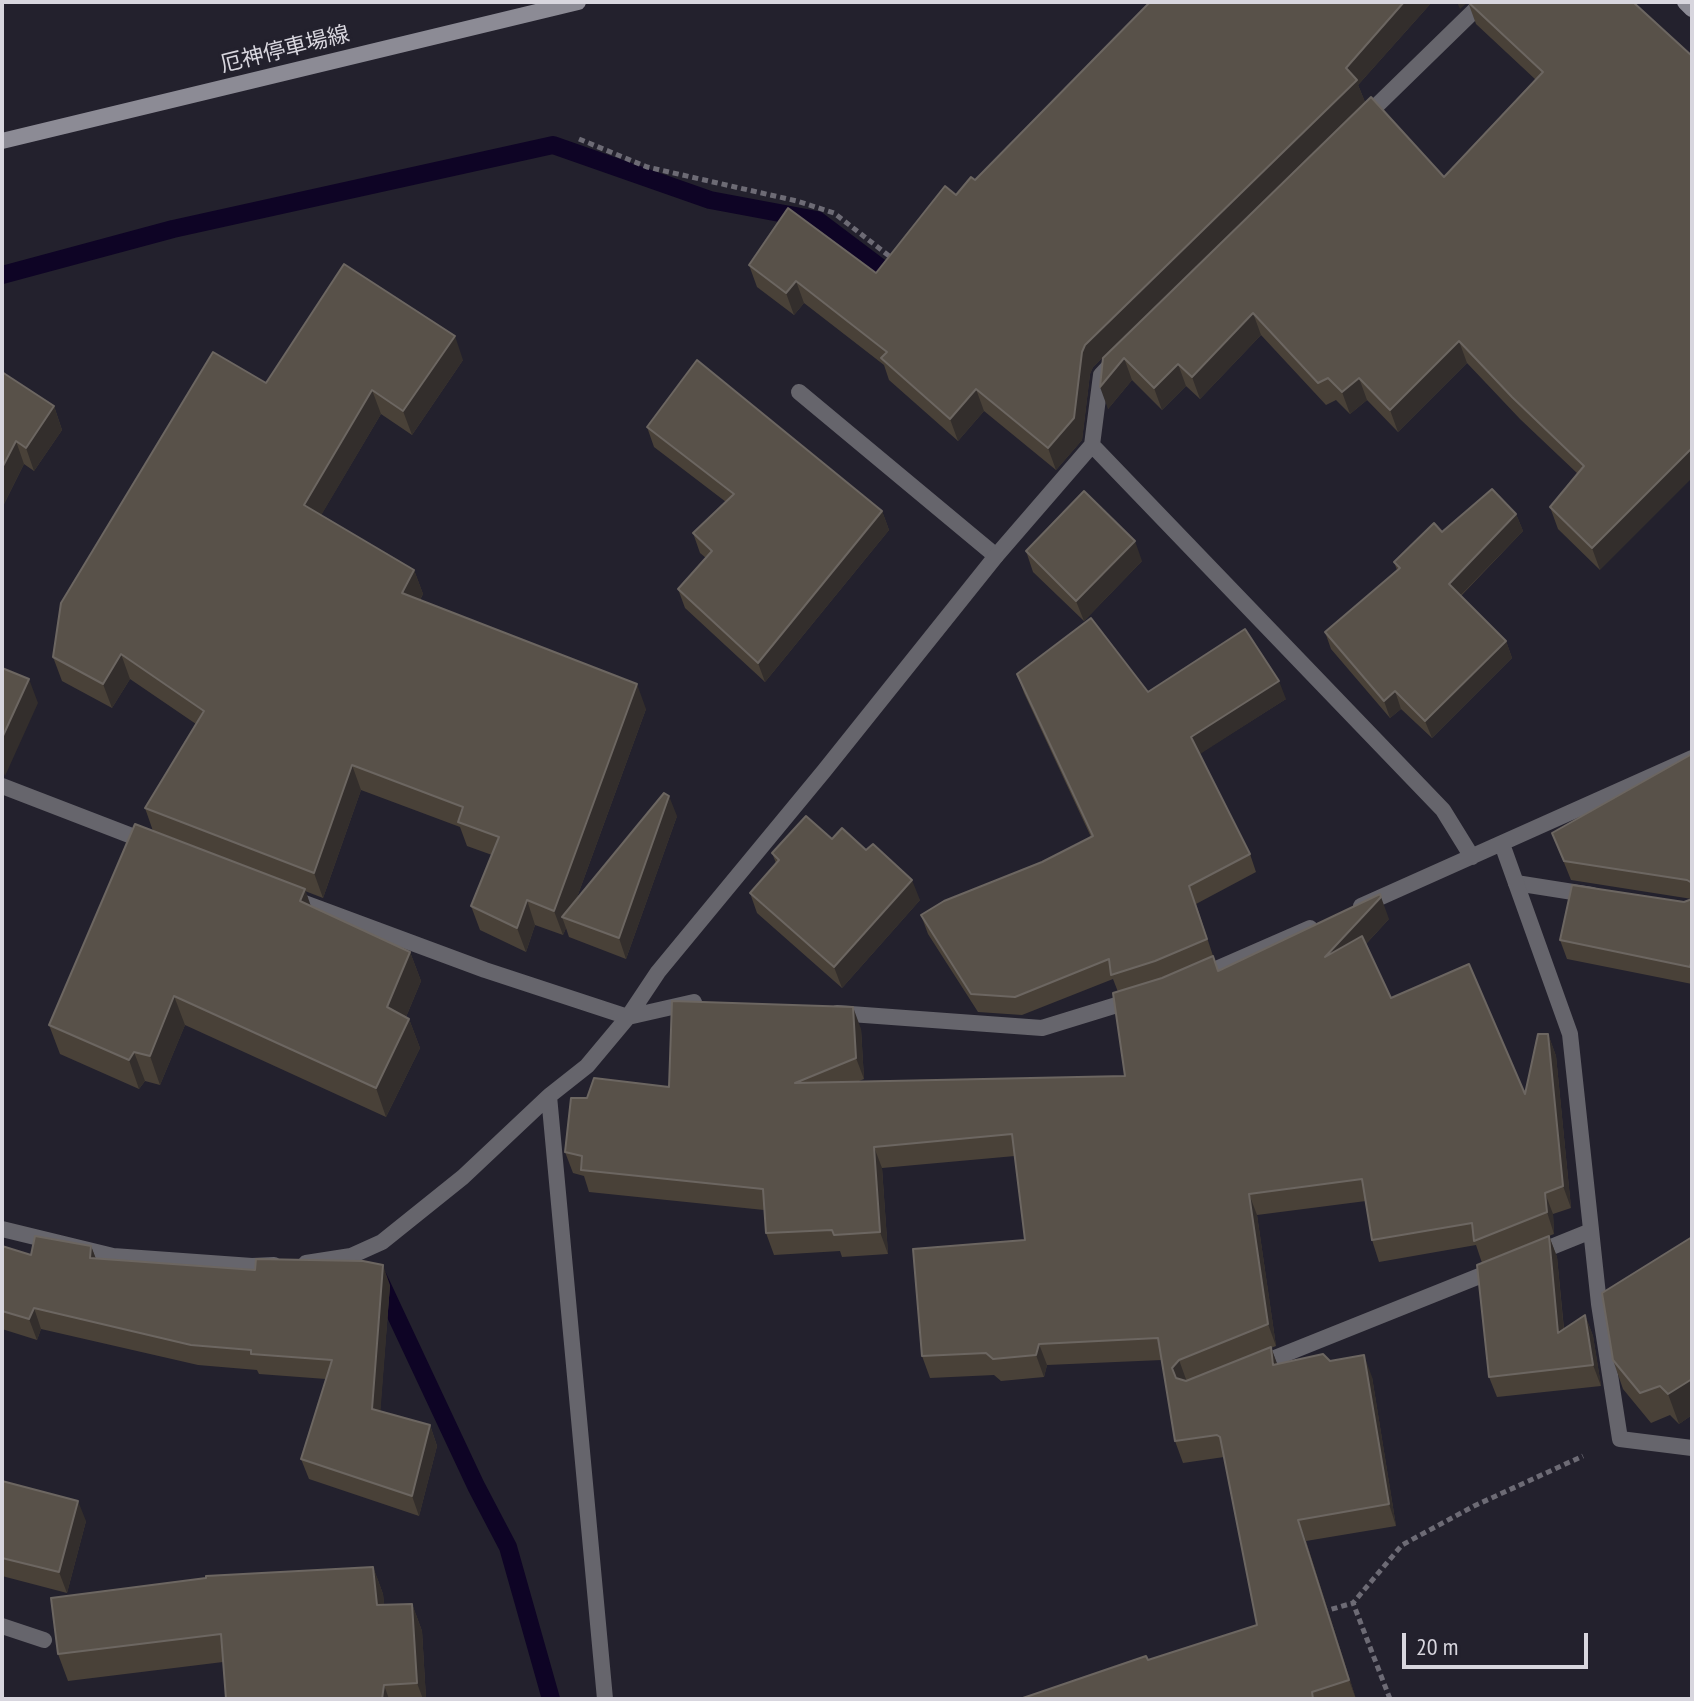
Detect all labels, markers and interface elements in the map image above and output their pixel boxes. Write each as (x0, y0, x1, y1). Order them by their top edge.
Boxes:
street label: 厄神停車場線 (218, 21, 352, 79)
scale bar (1406, 1617, 1592, 1667)
text: 20 m (1416, 1631, 1458, 1662)

